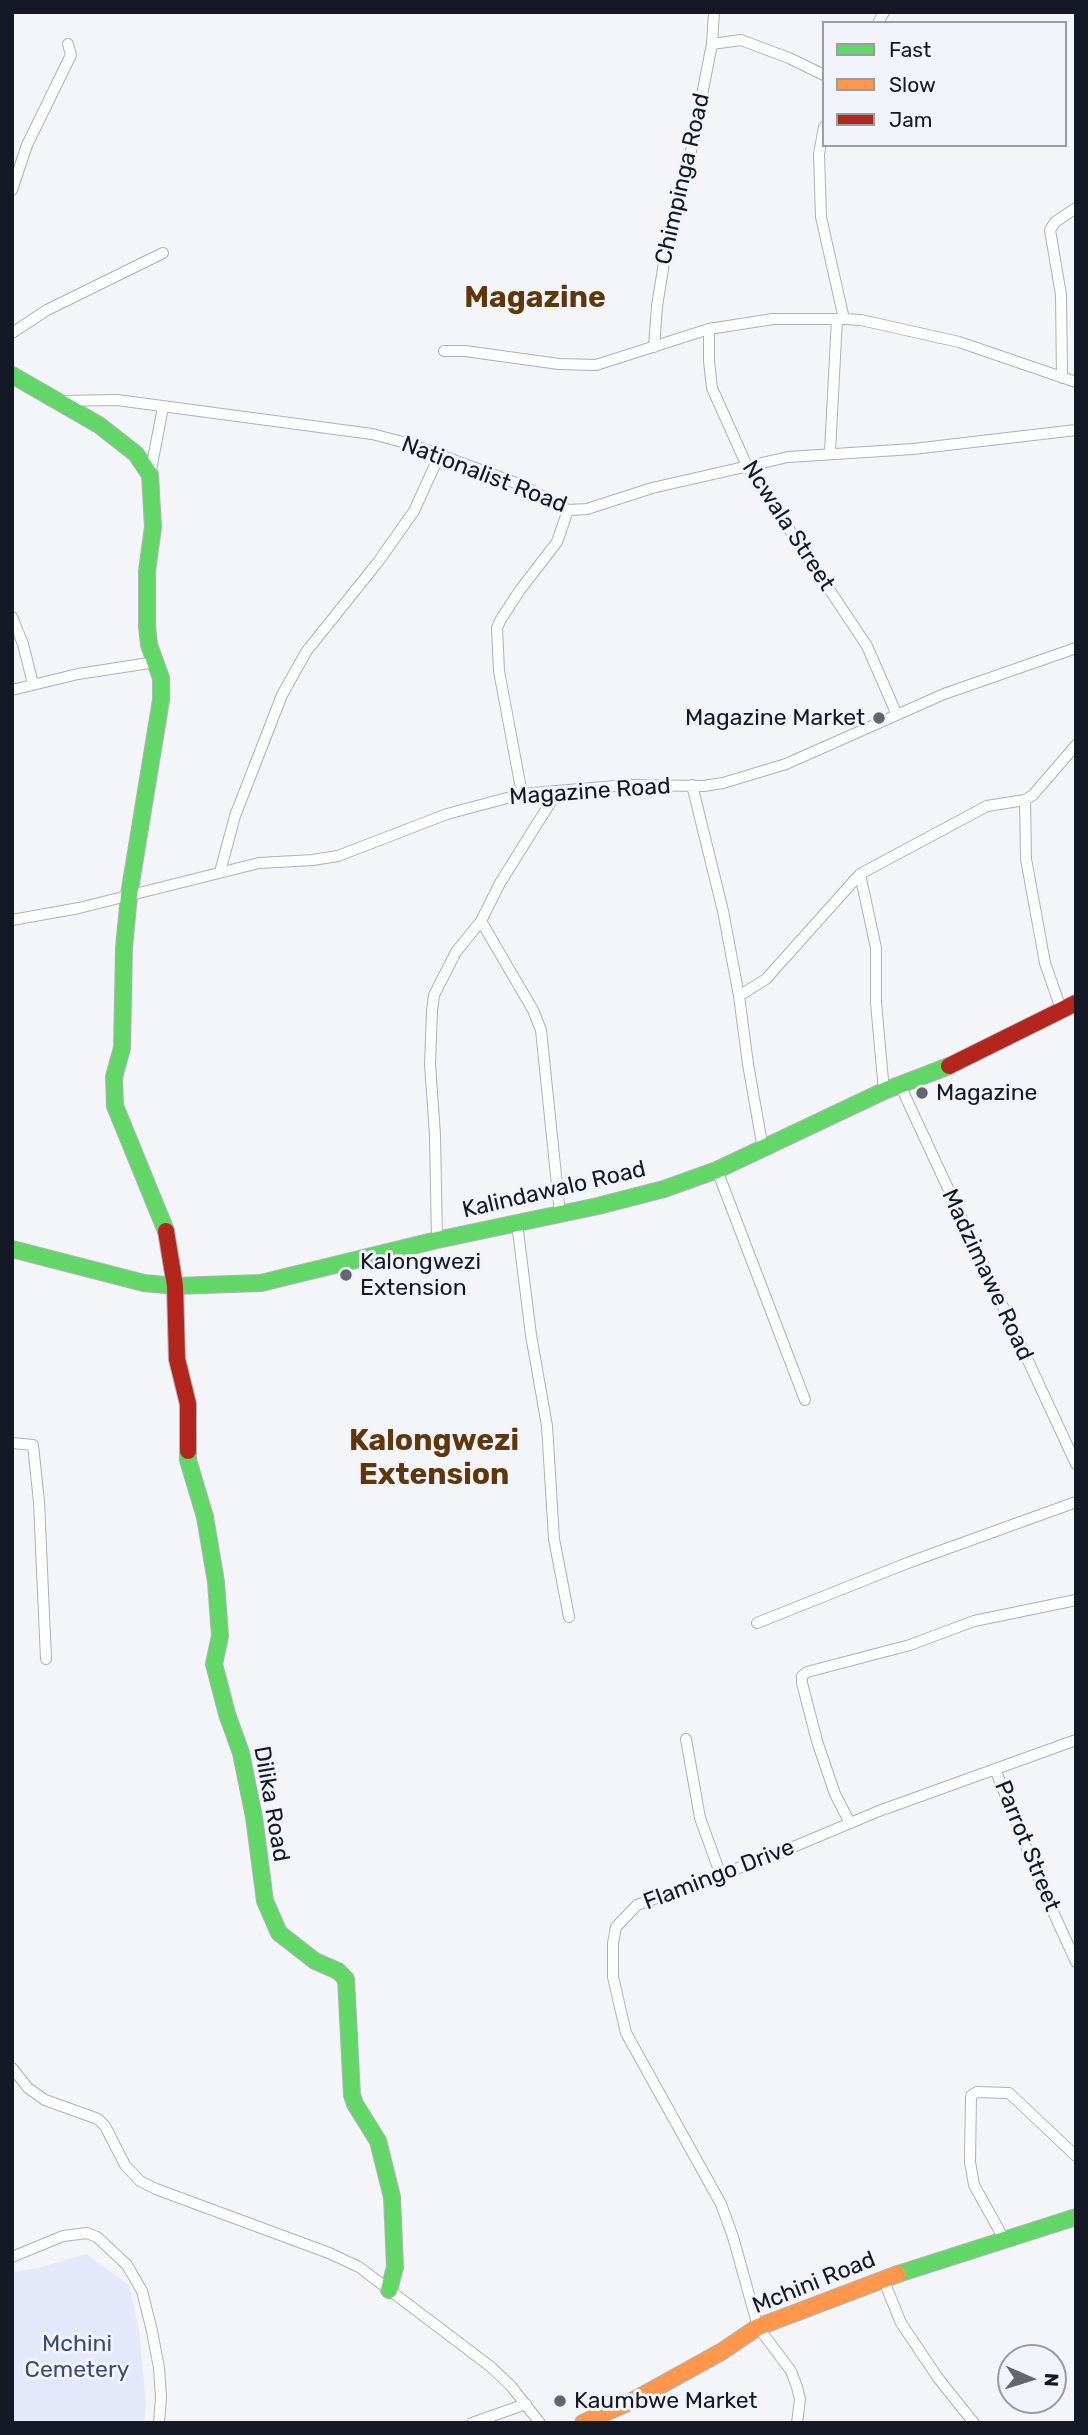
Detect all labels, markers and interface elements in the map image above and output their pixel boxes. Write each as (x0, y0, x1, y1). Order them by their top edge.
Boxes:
legend (822, 21, 1067, 147)
text: Fast (889, 37, 931, 62)
text: Slow (889, 72, 936, 97)
street label: Chimpinga Road (650, 91, 716, 267)
text: Jam (889, 107, 933, 132)
district label: Magazine (464, 280, 606, 316)
street label: Nationalist Road (397, 431, 571, 519)
street label: Ncwala Street (736, 456, 840, 596)
place label: Magazine Market (685, 704, 865, 732)
marker: Magazine Market (871, 710, 887, 726)
street label: Magazine Road (508, 773, 672, 811)
place label: Magazine (936, 1079, 1037, 1107)
marker: Magazine (914, 1085, 930, 1101)
street label: Kalindawalo Road (460, 1155, 648, 1225)
street label: Madzimawe Road (935, 1185, 1039, 1365)
place label: Kalongwezi Extension (360, 1248, 481, 1302)
marker: Kalongwezi Extension (338, 1267, 354, 1283)
district label: Kalongwezi Extension (349, 1423, 519, 1494)
street label: Dilika Road (247, 1744, 295, 1864)
street label: Parrot Street (988, 1777, 1066, 1915)
street label: Flamingo Drive (640, 1834, 798, 1916)
street label: Mchini Road (748, 2246, 880, 2320)
park label: Mchini Cemetery (25, 2330, 129, 2384)
north arrow (997, 2344, 1067, 2414)
text: N (1040, 2373, 1063, 2387)
place label: Kaumbwe Market (574, 2387, 757, 2415)
marker: Kaumbwe Market (552, 2393, 568, 2409)

